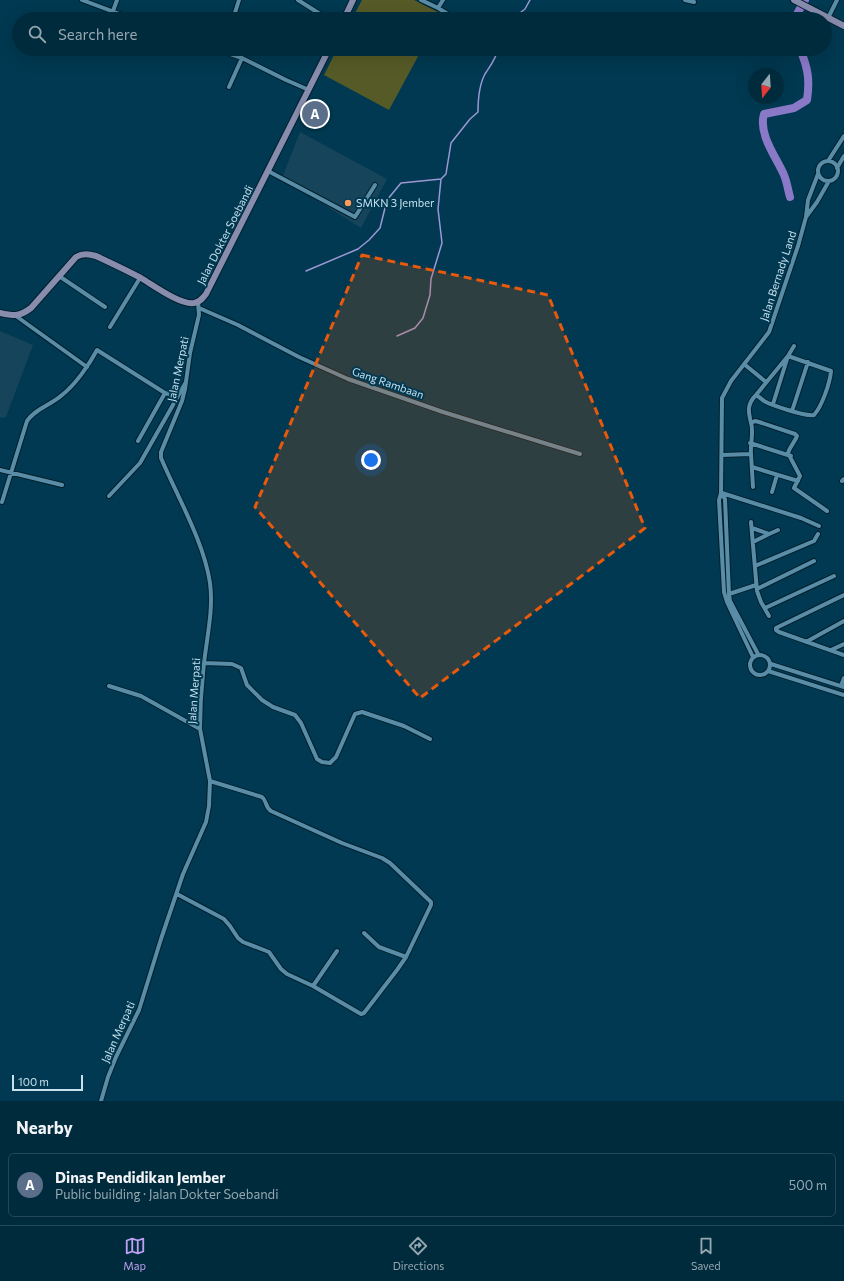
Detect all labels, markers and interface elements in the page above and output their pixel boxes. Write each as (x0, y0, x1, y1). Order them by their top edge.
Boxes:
search box (12, 12, 832, 56)
icon: search (26, 23, 48, 45)
text: Search here (58, 25, 137, 43)
north arrow (748, 68, 784, 104)
pin: A (302, 99, 328, 129)
street label: Jalan Dokter Soebandi (194, 183, 256, 287)
place label: SMKN 3 Jember (356, 196, 435, 210)
marker: SMKN 3 Jember (343, 198, 353, 208)
street label: Jalan Bernady Land (757, 229, 799, 323)
street label: Jalan Merpati (164, 335, 192, 403)
street label: Gang Rambaan (350, 364, 426, 401)
your location (361, 450, 381, 470)
street label: Jalan Merpati (185, 657, 203, 725)
street label: Jalan Merpati (98, 999, 138, 1065)
scale bar (12, 1073, 83, 1092)
text: 100 m (18, 1075, 49, 1088)
text: Nearby (16, 1117, 73, 1138)
text: Dinas Pendidikan Jember (55, 1168, 225, 1186)
text: A (25, 1177, 35, 1193)
text: 500 m (789, 1177, 827, 1193)
text: Public building · Jalan Dokter Soebandi (55, 1186, 278, 1202)
tab: Map (123, 1235, 146, 1272)
tab: Directions (393, 1235, 444, 1272)
tab: Saved (691, 1235, 721, 1272)

